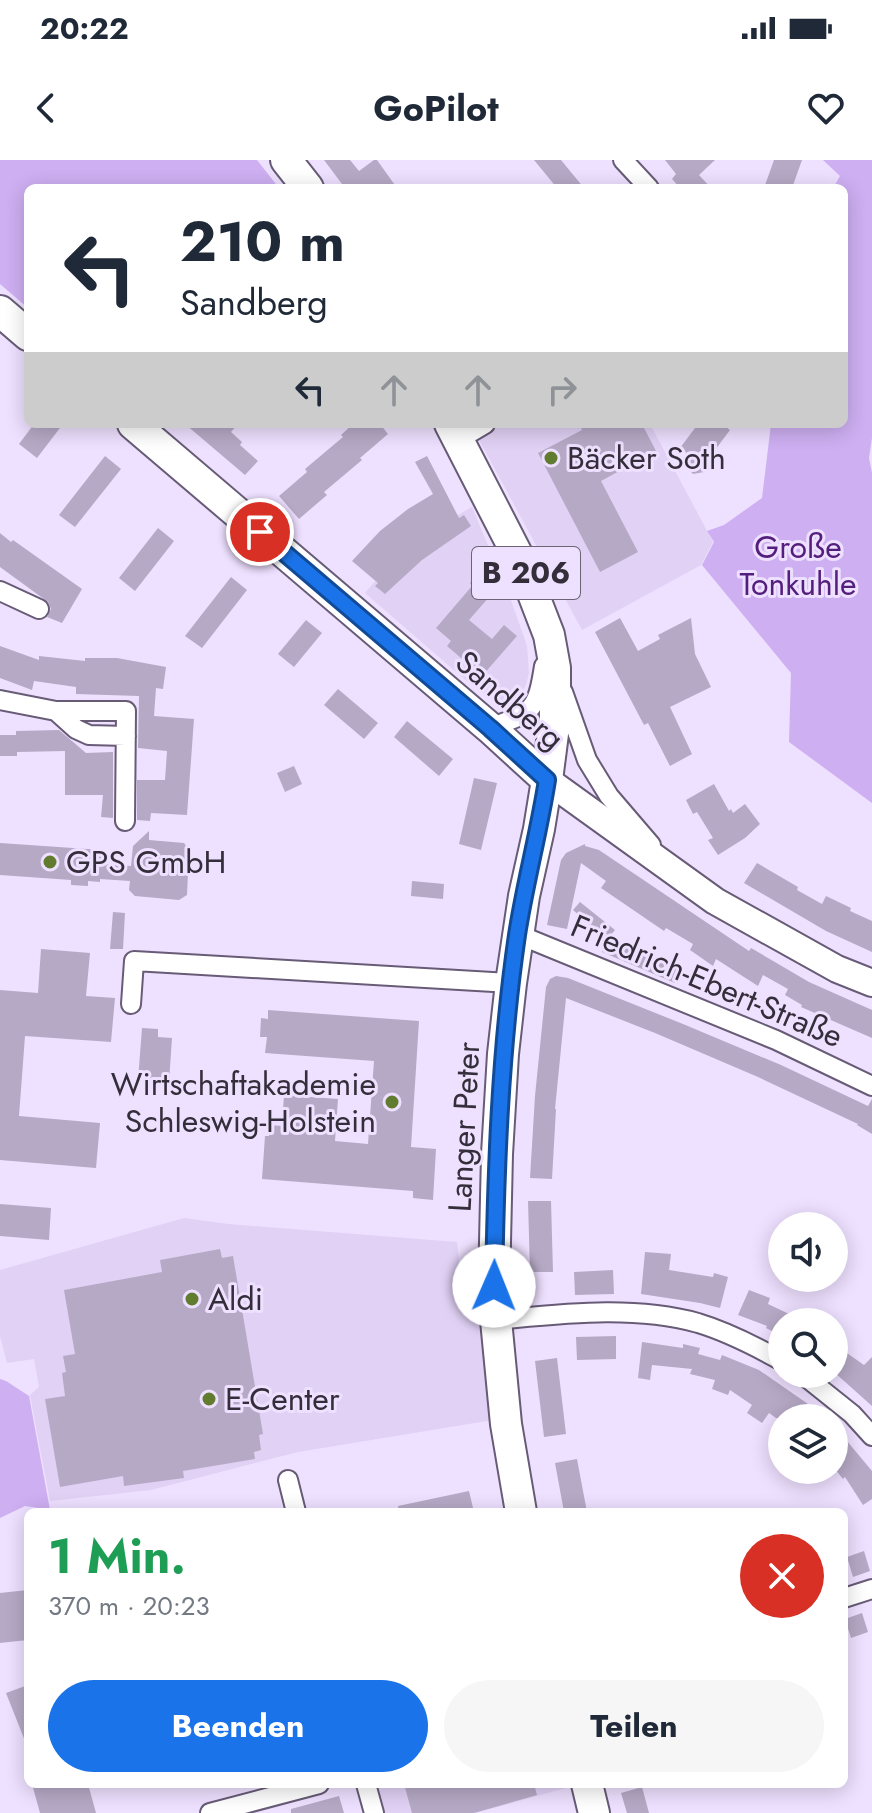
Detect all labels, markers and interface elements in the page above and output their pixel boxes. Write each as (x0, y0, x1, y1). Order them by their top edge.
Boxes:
text: 20:22 (40, 7, 129, 50)
text: GoPilot (373, 82, 499, 134)
icon: back (24, 86, 68, 130)
icon: heart (804, 86, 848, 130)
text: 210 m (180, 201, 345, 282)
icon: left (48, 216, 152, 320)
text: Sandberg (180, 276, 328, 328)
icon: left (288, 368, 332, 412)
icon: ahead (372, 368, 416, 412)
icon: ahead (456, 368, 500, 412)
icon: right (540, 368, 584, 412)
place label: Bäcker Soth (567, 435, 726, 481)
marker: Bäcker Soth (542, 449, 560, 467)
pin (226, 498, 294, 566)
icon: arrive (238, 510, 282, 554)
park label: Große Tonkuhle (739, 524, 857, 607)
road number: B 206 (472, 547, 580, 599)
street label: Sandberg (445, 640, 575, 760)
place label: GPS GmbH (66, 839, 226, 885)
marker: GPS GmbH (41, 853, 59, 871)
street label: Friedrich-Ebert-Straße (564, 903, 850, 1059)
street label: Langer Peter (437, 1041, 491, 1213)
place label: Wirtschaftakademie Schleswig-Holstein (111, 1061, 376, 1144)
marker: Wirtschaftakademie Schleswig-Holstein (383, 1093, 401, 1111)
map controls (768, 1212, 848, 1484)
button: sound (768, 1212, 848, 1292)
position arrow (452, 1244, 536, 1328)
place label: Aldi (208, 1276, 263, 1322)
marker: Aldi (183, 1290, 201, 1308)
button: search (768, 1308, 848, 1388)
place label: E-Center (225, 1376, 340, 1422)
marker: E-Center (200, 1390, 218, 1408)
button: layers (768, 1404, 848, 1484)
text: 1 Min. (48, 1522, 186, 1591)
button: close (740, 1534, 824, 1618)
text: 370 m · 20:23 (48, 1587, 210, 1625)
button: Beenden (48, 1680, 428, 1772)
button: Teilen (444, 1680, 824, 1772)

